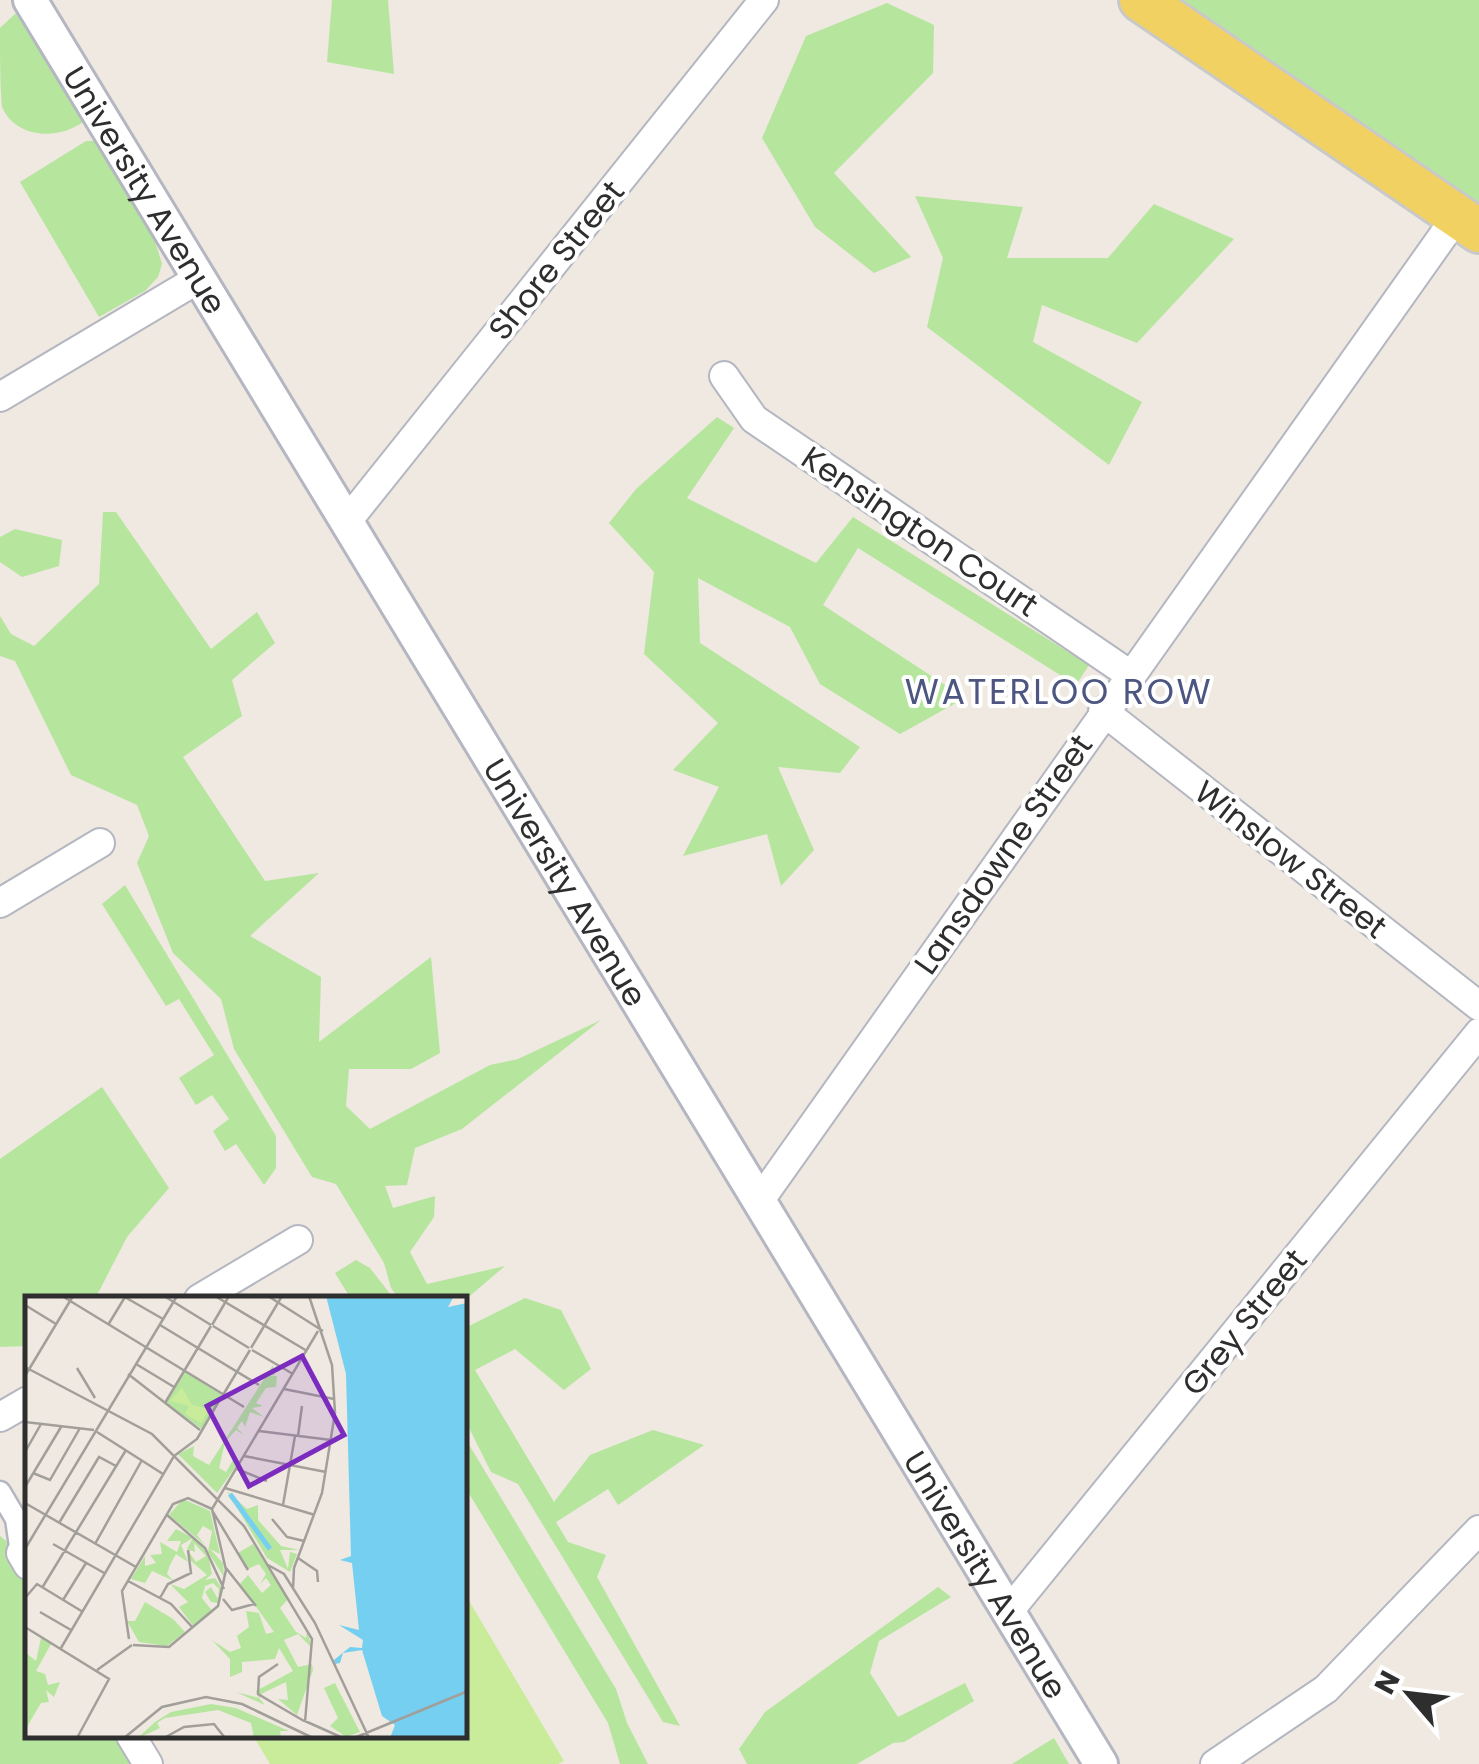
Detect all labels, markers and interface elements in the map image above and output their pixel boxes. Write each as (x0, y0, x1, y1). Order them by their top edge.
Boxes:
street label: University Avenue (53, 57, 238, 322)
street label: Shore Street (478, 171, 634, 349)
street label: Kensington Court (793, 435, 1047, 627)
district label: WATERLOO ROW (905, 667, 1213, 716)
street label: Lansdowne Street (903, 725, 1103, 983)
street label: University Avenue (473, 750, 658, 1015)
street label: Winslow Street (1185, 770, 1397, 948)
street label: Grey Street (1171, 1239, 1317, 1405)
inset map (25, 1296, 468, 1739)
street label: University Avenue (893, 1442, 1079, 1707)
north arrow (1359, 1644, 1459, 1744)
text: N (1365, 1664, 1410, 1701)

